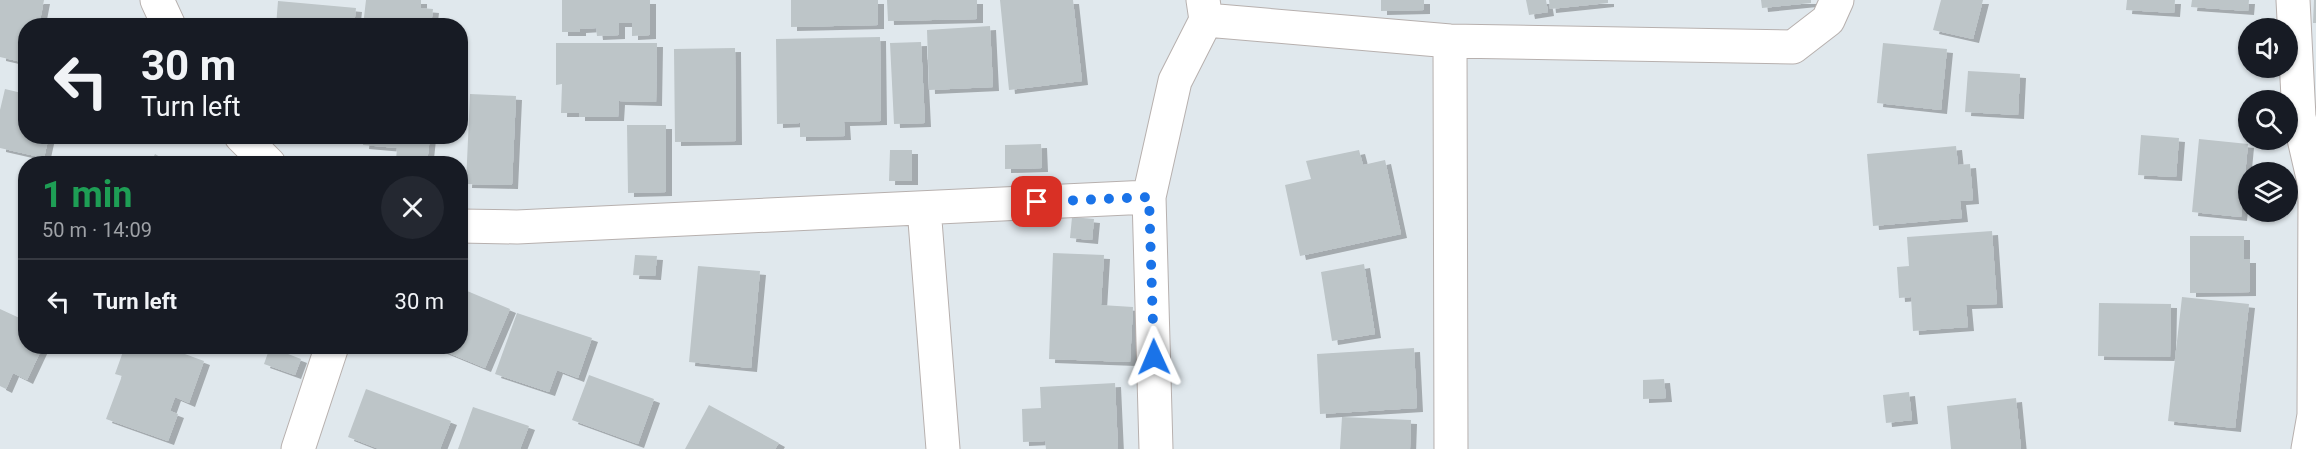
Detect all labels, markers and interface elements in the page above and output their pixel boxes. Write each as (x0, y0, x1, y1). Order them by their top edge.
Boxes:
map controls (2238, 18, 2298, 222)
button: sound (2238, 18, 2298, 78)
text: 30 m (141, 41, 236, 90)
icon: left (42, 42, 120, 120)
button: search (2238, 90, 2298, 150)
text: Turn left (141, 91, 241, 123)
button: layers (2238, 162, 2298, 222)
text: 1 min (42, 174, 133, 216)
button: close (381, 176, 444, 239)
pin (1011, 176, 1062, 227)
icon: arrive (1020, 185, 1053, 218)
text: 50 m · 14:09 (42, 218, 152, 242)
icon: left (42, 285, 75, 318)
text: Turn left (93, 289, 177, 314)
text: 30 m (395, 289, 444, 314)
position arrow (1122, 325, 1186, 389)

